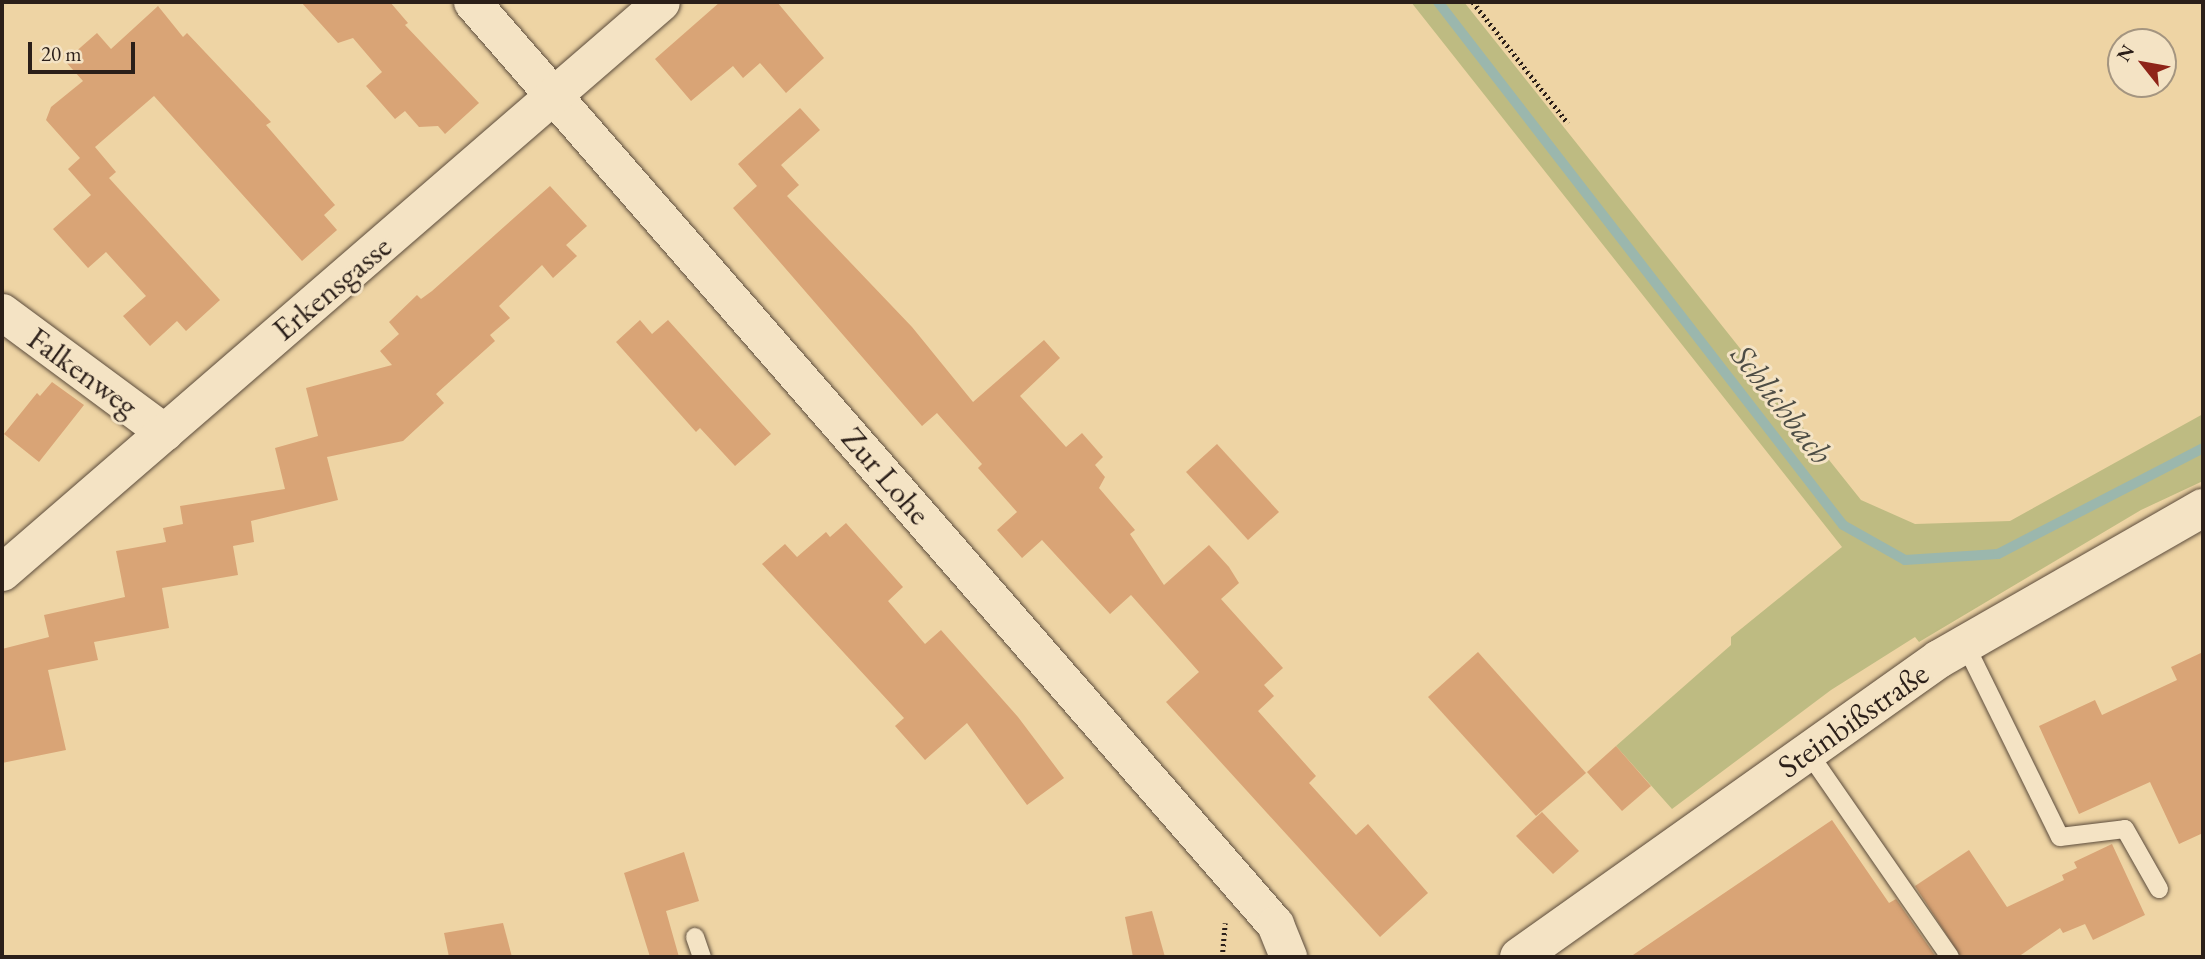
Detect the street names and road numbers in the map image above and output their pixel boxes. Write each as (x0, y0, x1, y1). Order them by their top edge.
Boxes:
street label: Erkensgasse (265, 227, 399, 349)
street label: Falkenweg (20, 319, 146, 425)
street label: Zur Lohe (833, 420, 939, 532)
street label: Steinbißstraße (1770, 654, 1936, 786)

